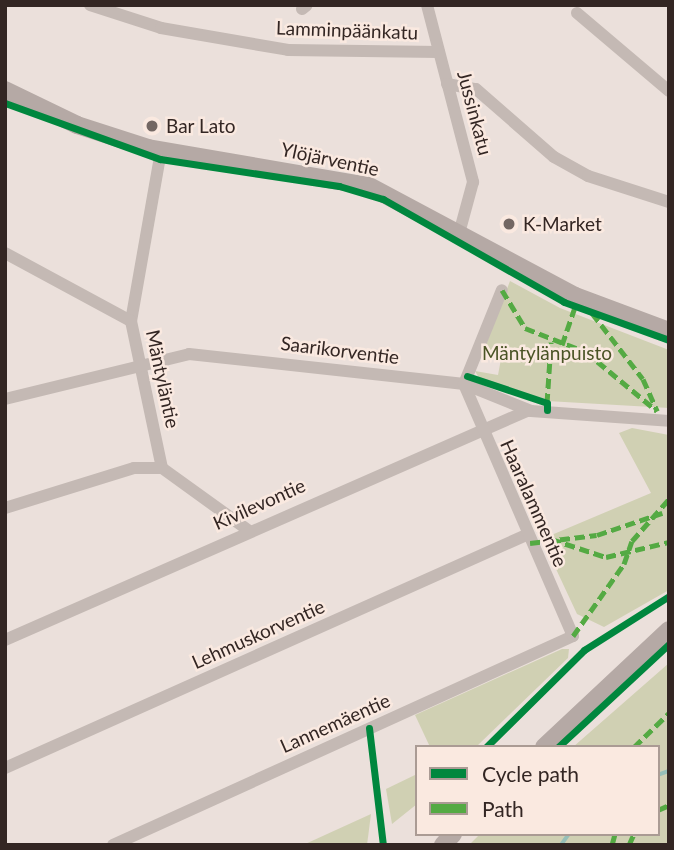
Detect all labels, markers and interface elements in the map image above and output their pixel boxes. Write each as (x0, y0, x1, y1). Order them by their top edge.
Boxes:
street label: Lamminpäänkatu (276, 16, 418, 44)
street label: Jussinkatu (453, 68, 497, 158)
place label: Bar Lato (166, 115, 236, 137)
marker: Bar Lato (144, 118, 160, 134)
street label: Ylöjärventie (279, 137, 381, 181)
place label: K-Market (523, 213, 602, 235)
marker: K-Market (501, 216, 517, 232)
street label: Mäntyläntie (141, 328, 185, 430)
street label: Saarikorventie (279, 331, 401, 369)
park label: Mäntylänpuisto (482, 342, 612, 364)
street label: Haaralammentie (496, 436, 572, 570)
street label: Kivilevontie (209, 474, 309, 534)
street label: Lehmuskorventie (188, 595, 328, 673)
street label: Lannemäentie (277, 689, 393, 757)
legend (415, 745, 660, 836)
text: Cycle path (482, 761, 579, 786)
text: Path (482, 796, 524, 821)

